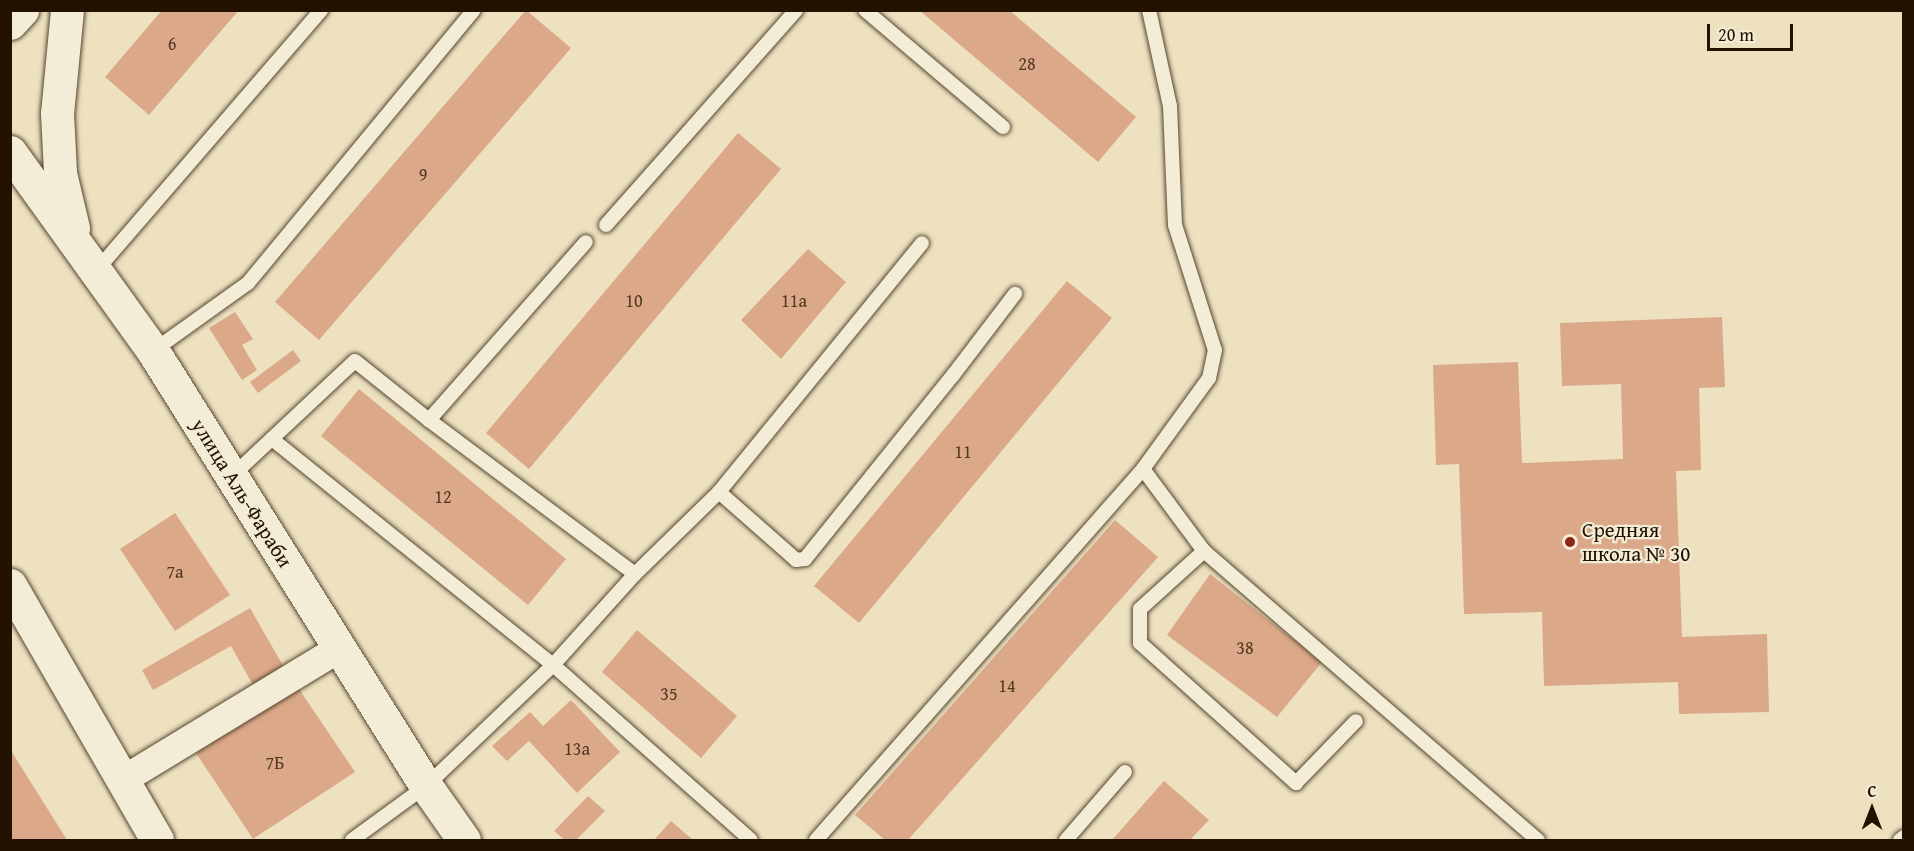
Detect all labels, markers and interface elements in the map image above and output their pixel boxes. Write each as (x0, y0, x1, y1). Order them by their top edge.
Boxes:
scale bar (1710, 12, 1796, 50)
text: 20 m (1718, 21, 1754, 48)
house number: 6 (168, 33, 176, 55)
house number: 28 (1018, 53, 1036, 75)
house number: 9 (419, 164, 427, 186)
house number: 10 (625, 290, 643, 312)
house number: 11а (781, 290, 807, 312)
street label: улица Аль-Фараби (186, 414, 298, 572)
house number: 11 (954, 441, 972, 463)
house number: 12 (434, 486, 452, 508)
place label: Средняя школа № 30 (1582, 517, 1690, 567)
marker: Средняя школа № 30 (1563, 535, 1577, 549)
house number: 7а (166, 561, 184, 583)
house number: 38 (1236, 637, 1254, 659)
house number: 14 (998, 675, 1016, 697)
house number: 35 (660, 683, 678, 705)
house number: 13а (564, 738, 590, 760)
house number: 7Б (266, 752, 284, 774)
north arrow (1842, 779, 1902, 839)
text: С (1867, 779, 1877, 803)

